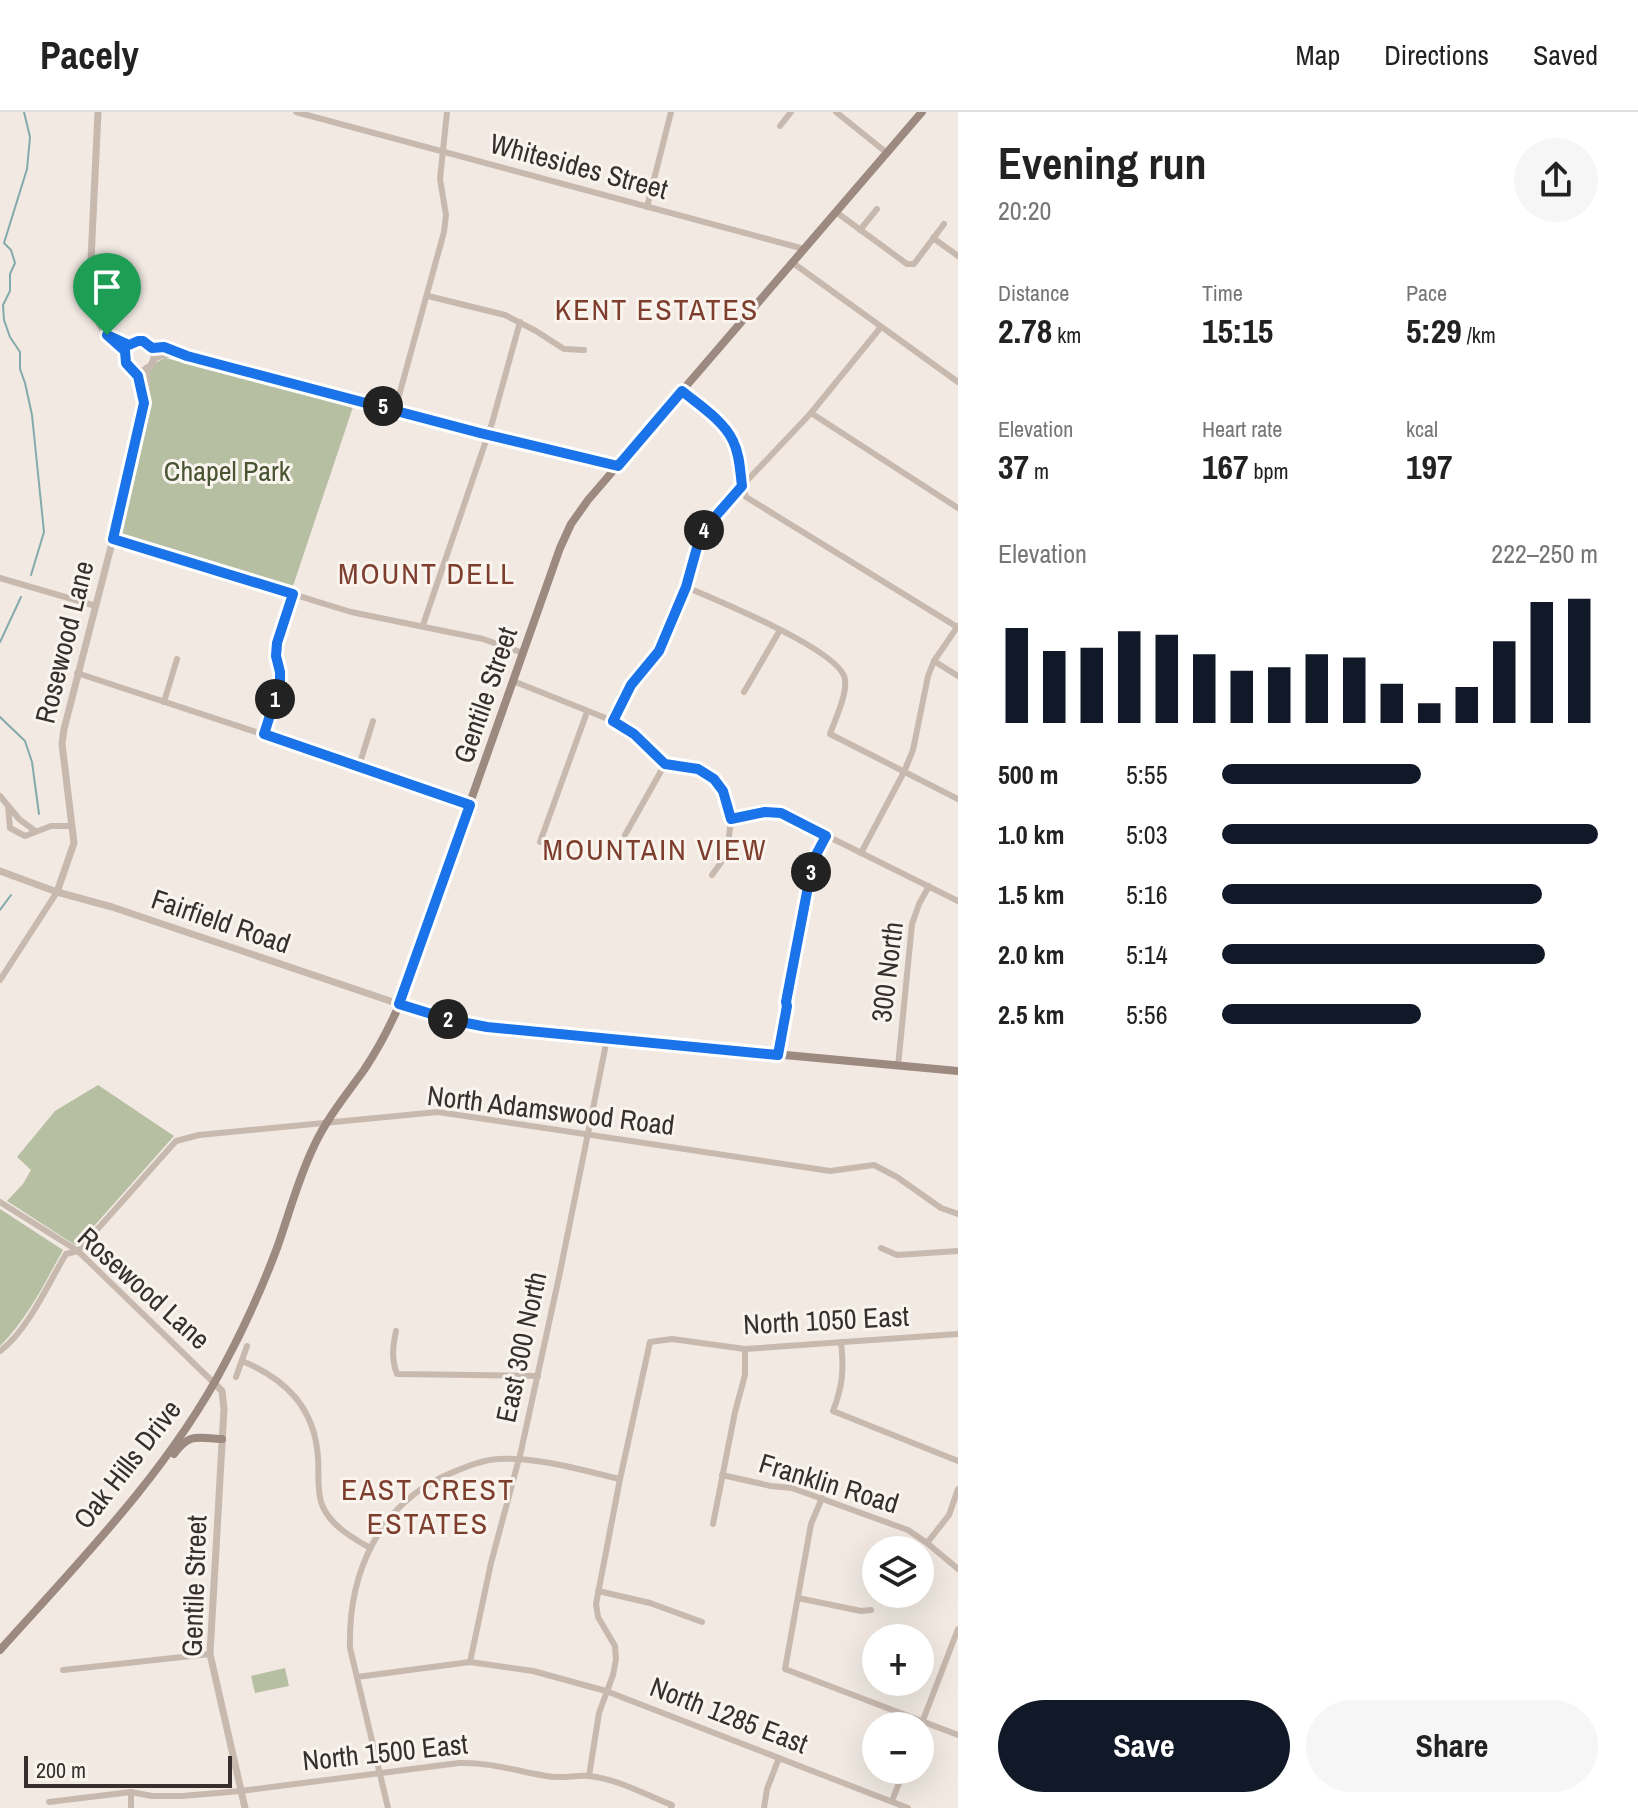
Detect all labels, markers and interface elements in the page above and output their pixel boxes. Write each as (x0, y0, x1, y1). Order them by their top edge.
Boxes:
text: Pacely (40, 30, 139, 81)
text: Map (1296, 36, 1340, 74)
text: Directions (1384, 36, 1489, 74)
text: Saved (1533, 36, 1598, 74)
street label: Whitesides Street (486, 124, 672, 208)
text: Evening run (998, 133, 1207, 193)
button: share (1514, 138, 1598, 222)
text: 20:20 (998, 193, 1051, 228)
pin (73, 253, 141, 335)
icon: arrive (85, 265, 129, 309)
text: Distance (998, 278, 1069, 308)
text: Time (1202, 278, 1243, 308)
text: Pace (1406, 278, 1447, 308)
district label: KENT ESTATES (555, 289, 759, 329)
text: 2.78 (998, 308, 1052, 354)
text: 15:15 (1202, 308, 1273, 354)
text: 5:29 (1406, 308, 1462, 354)
text: km (1052, 320, 1081, 350)
text: /km (1462, 320, 1496, 350)
pin: 5 (363, 386, 403, 426)
text: 5 (378, 391, 388, 421)
text: Elevation (998, 414, 1073, 444)
text: Heart rate (1202, 414, 1282, 444)
text: kcal (1406, 414, 1438, 444)
text: 37 (998, 444, 1029, 490)
text: 167 (1202, 444, 1249, 490)
text: 197 (1406, 444, 1453, 490)
park label: Chapel Park (164, 452, 291, 490)
text: m (1029, 456, 1049, 486)
text: bpm (1249, 456, 1289, 486)
pin: 4 (684, 510, 724, 550)
text: 4 (699, 515, 709, 545)
text: Elevation (998, 536, 1087, 571)
text: 222–250 m (1491, 536, 1598, 571)
district label: MOUNT DELL (338, 553, 516, 593)
street label: Rosewood Lane (25, 557, 103, 727)
street label: Gentile Street (444, 622, 526, 768)
pin: 1 (255, 679, 295, 719)
text: 1 (270, 684, 280, 714)
text: 500 m (998, 757, 1058, 792)
text: 5:55 (1126, 757, 1168, 792)
text: 1.0 km (998, 817, 1064, 852)
text: 5:03 (1126, 817, 1168, 852)
district label: MOUNTAIN VIEW (542, 829, 768, 869)
pin: 3 (791, 852, 831, 892)
text: 3 (806, 857, 816, 887)
text: 1.5 km (998, 877, 1064, 912)
text: 5:16 (1126, 877, 1168, 912)
street label: Fairfield Road (147, 880, 295, 962)
street label: 300 North (862, 920, 912, 1024)
text: 2.0 km (998, 937, 1064, 972)
text: 5:14 (1126, 937, 1168, 972)
text: 2.5 km (998, 997, 1064, 1032)
text: 5:56 (1126, 997, 1168, 1032)
pin: 2 (428, 999, 468, 1039)
text: 2 (443, 1004, 453, 1034)
street label: North Adamswood Road (425, 1076, 677, 1144)
street label: Rosewood Lane (70, 1218, 218, 1358)
street label: East 300 North (486, 1268, 556, 1426)
street label: North 1050 East (742, 1297, 910, 1343)
street label: Oak Hills Drive (65, 1391, 189, 1537)
street label: Franklin Road (754, 1444, 904, 1522)
district label: EAST CREST ESTATES (341, 1469, 515, 1543)
street label: Gentile Street (173, 1515, 215, 1657)
map controls (862, 1536, 934, 1784)
button: layers (862, 1536, 934, 1608)
button: + (862, 1624, 934, 1696)
street label: North 1285 East (645, 1668, 813, 1762)
button: Save (998, 1700, 1290, 1792)
button: Share (1306, 1700, 1598, 1792)
button: − (862, 1712, 934, 1784)
street label: North 1500 East (300, 1724, 470, 1780)
scale bar (24, 1752, 232, 1788)
text: 200 m (36, 1755, 86, 1785)

